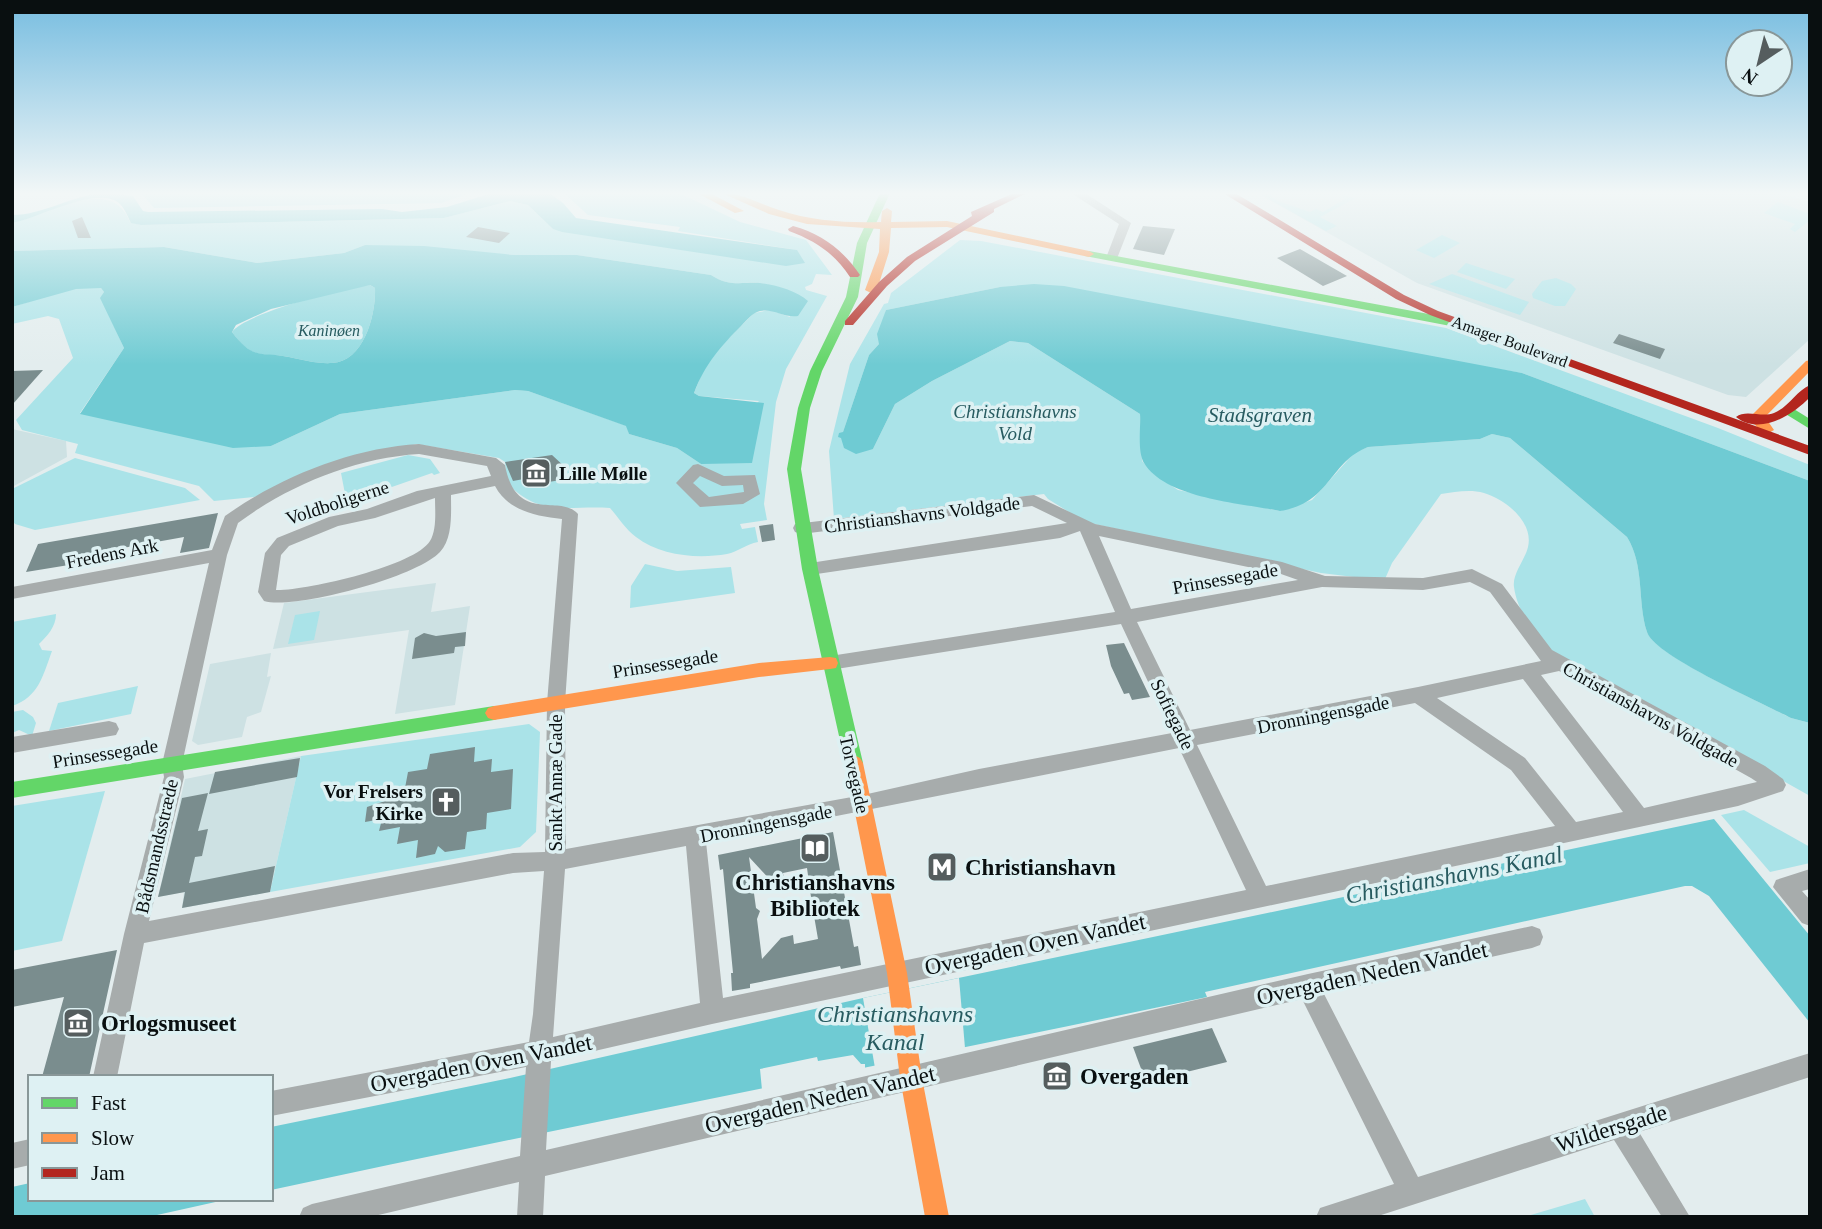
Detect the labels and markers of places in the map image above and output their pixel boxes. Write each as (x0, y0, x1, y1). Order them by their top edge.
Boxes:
museum icon: Lille Mølle (519, 456, 553, 490)
place label: Lille Mølle (559, 463, 647, 484)
place label: Vor Frelsers Kirke (324, 781, 423, 824)
church icon: Vor Frelsers Kirke (429, 785, 463, 819)
library icon: Christianshavns Bibliotek (798, 831, 832, 865)
metro station icon: Christianshavn (925, 850, 959, 884)
place label: Christianshavn (965, 855, 1116, 880)
place label: Christianshavns Bibliotek (735, 870, 895, 921)
museum icon: Orlogsmuseet (61, 1006, 95, 1040)
place label: Orlogsmuseet (101, 1011, 237, 1036)
museum icon: Overgaden (1040, 1059, 1074, 1093)
place label: Overgaden (1080, 1064, 1189, 1089)

